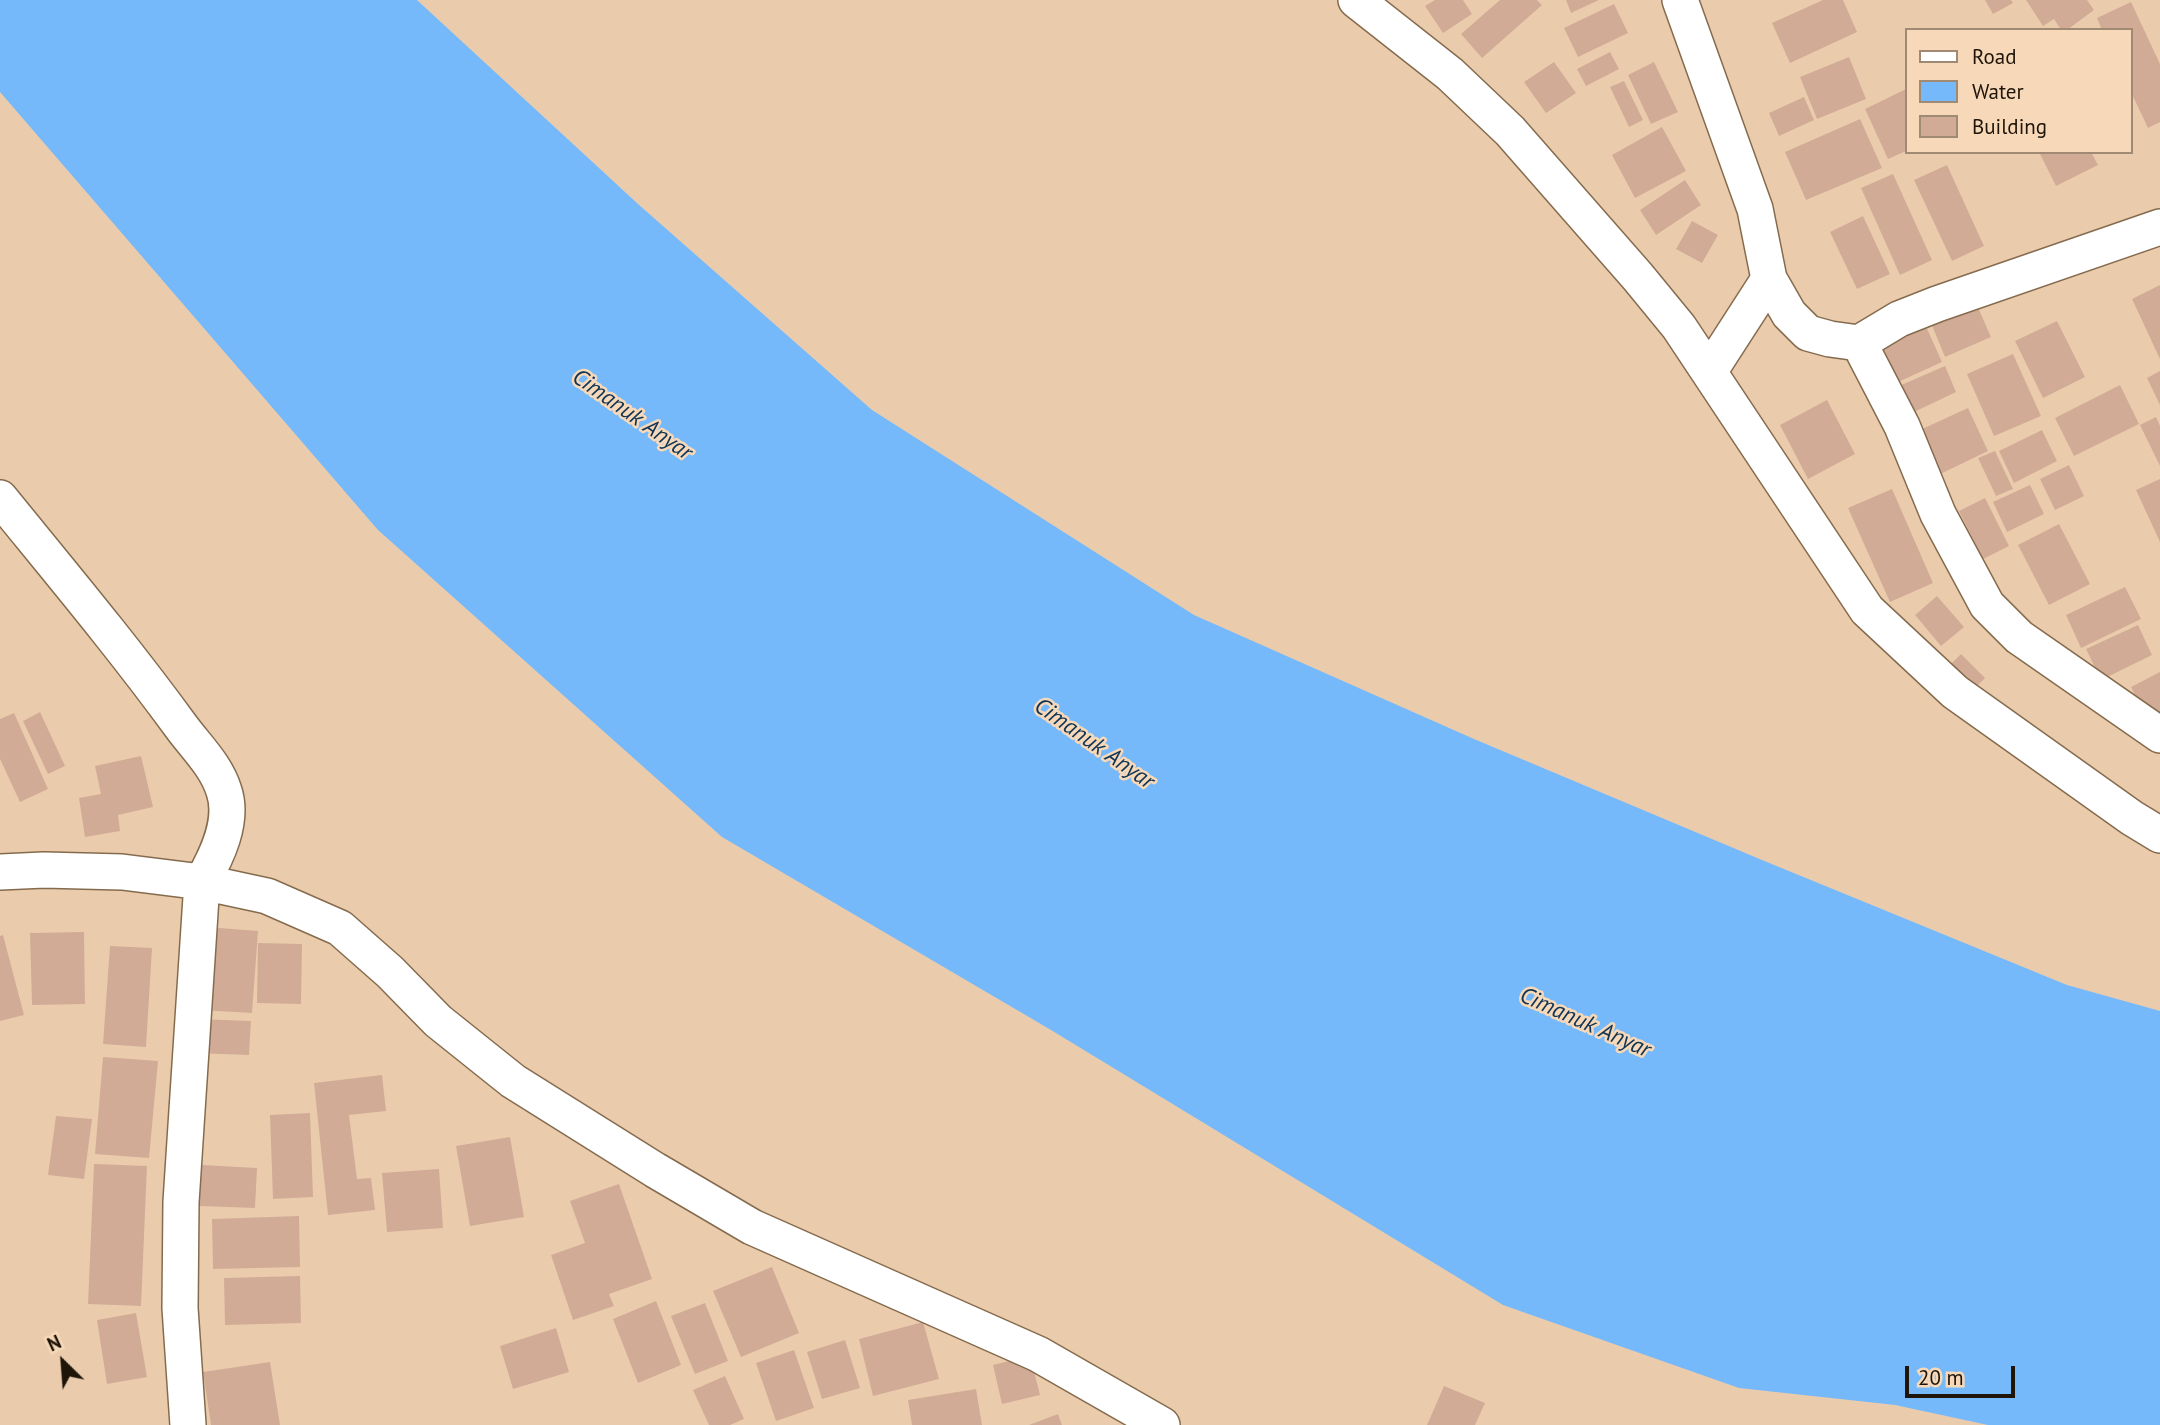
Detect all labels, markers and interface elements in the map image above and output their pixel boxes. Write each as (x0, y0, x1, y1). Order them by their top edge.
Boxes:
legend (1904, 28, 2132, 154)
text: Road (1972, 43, 2016, 70)
text: Water (1972, 78, 2024, 105)
text: Building (1972, 113, 2047, 140)
water label: Cimanuk Anyar (567, 364, 697, 466)
water label: Cimanuk Anyar (1029, 693, 1159, 795)
water label: Cimanuk Anyar (1515, 982, 1655, 1064)
north arrow (28, 1327, 98, 1397)
text: N (43, 1329, 65, 1356)
scale bar (1908, 1352, 2018, 1396)
text: 20 m (1918, 1364, 1964, 1391)

